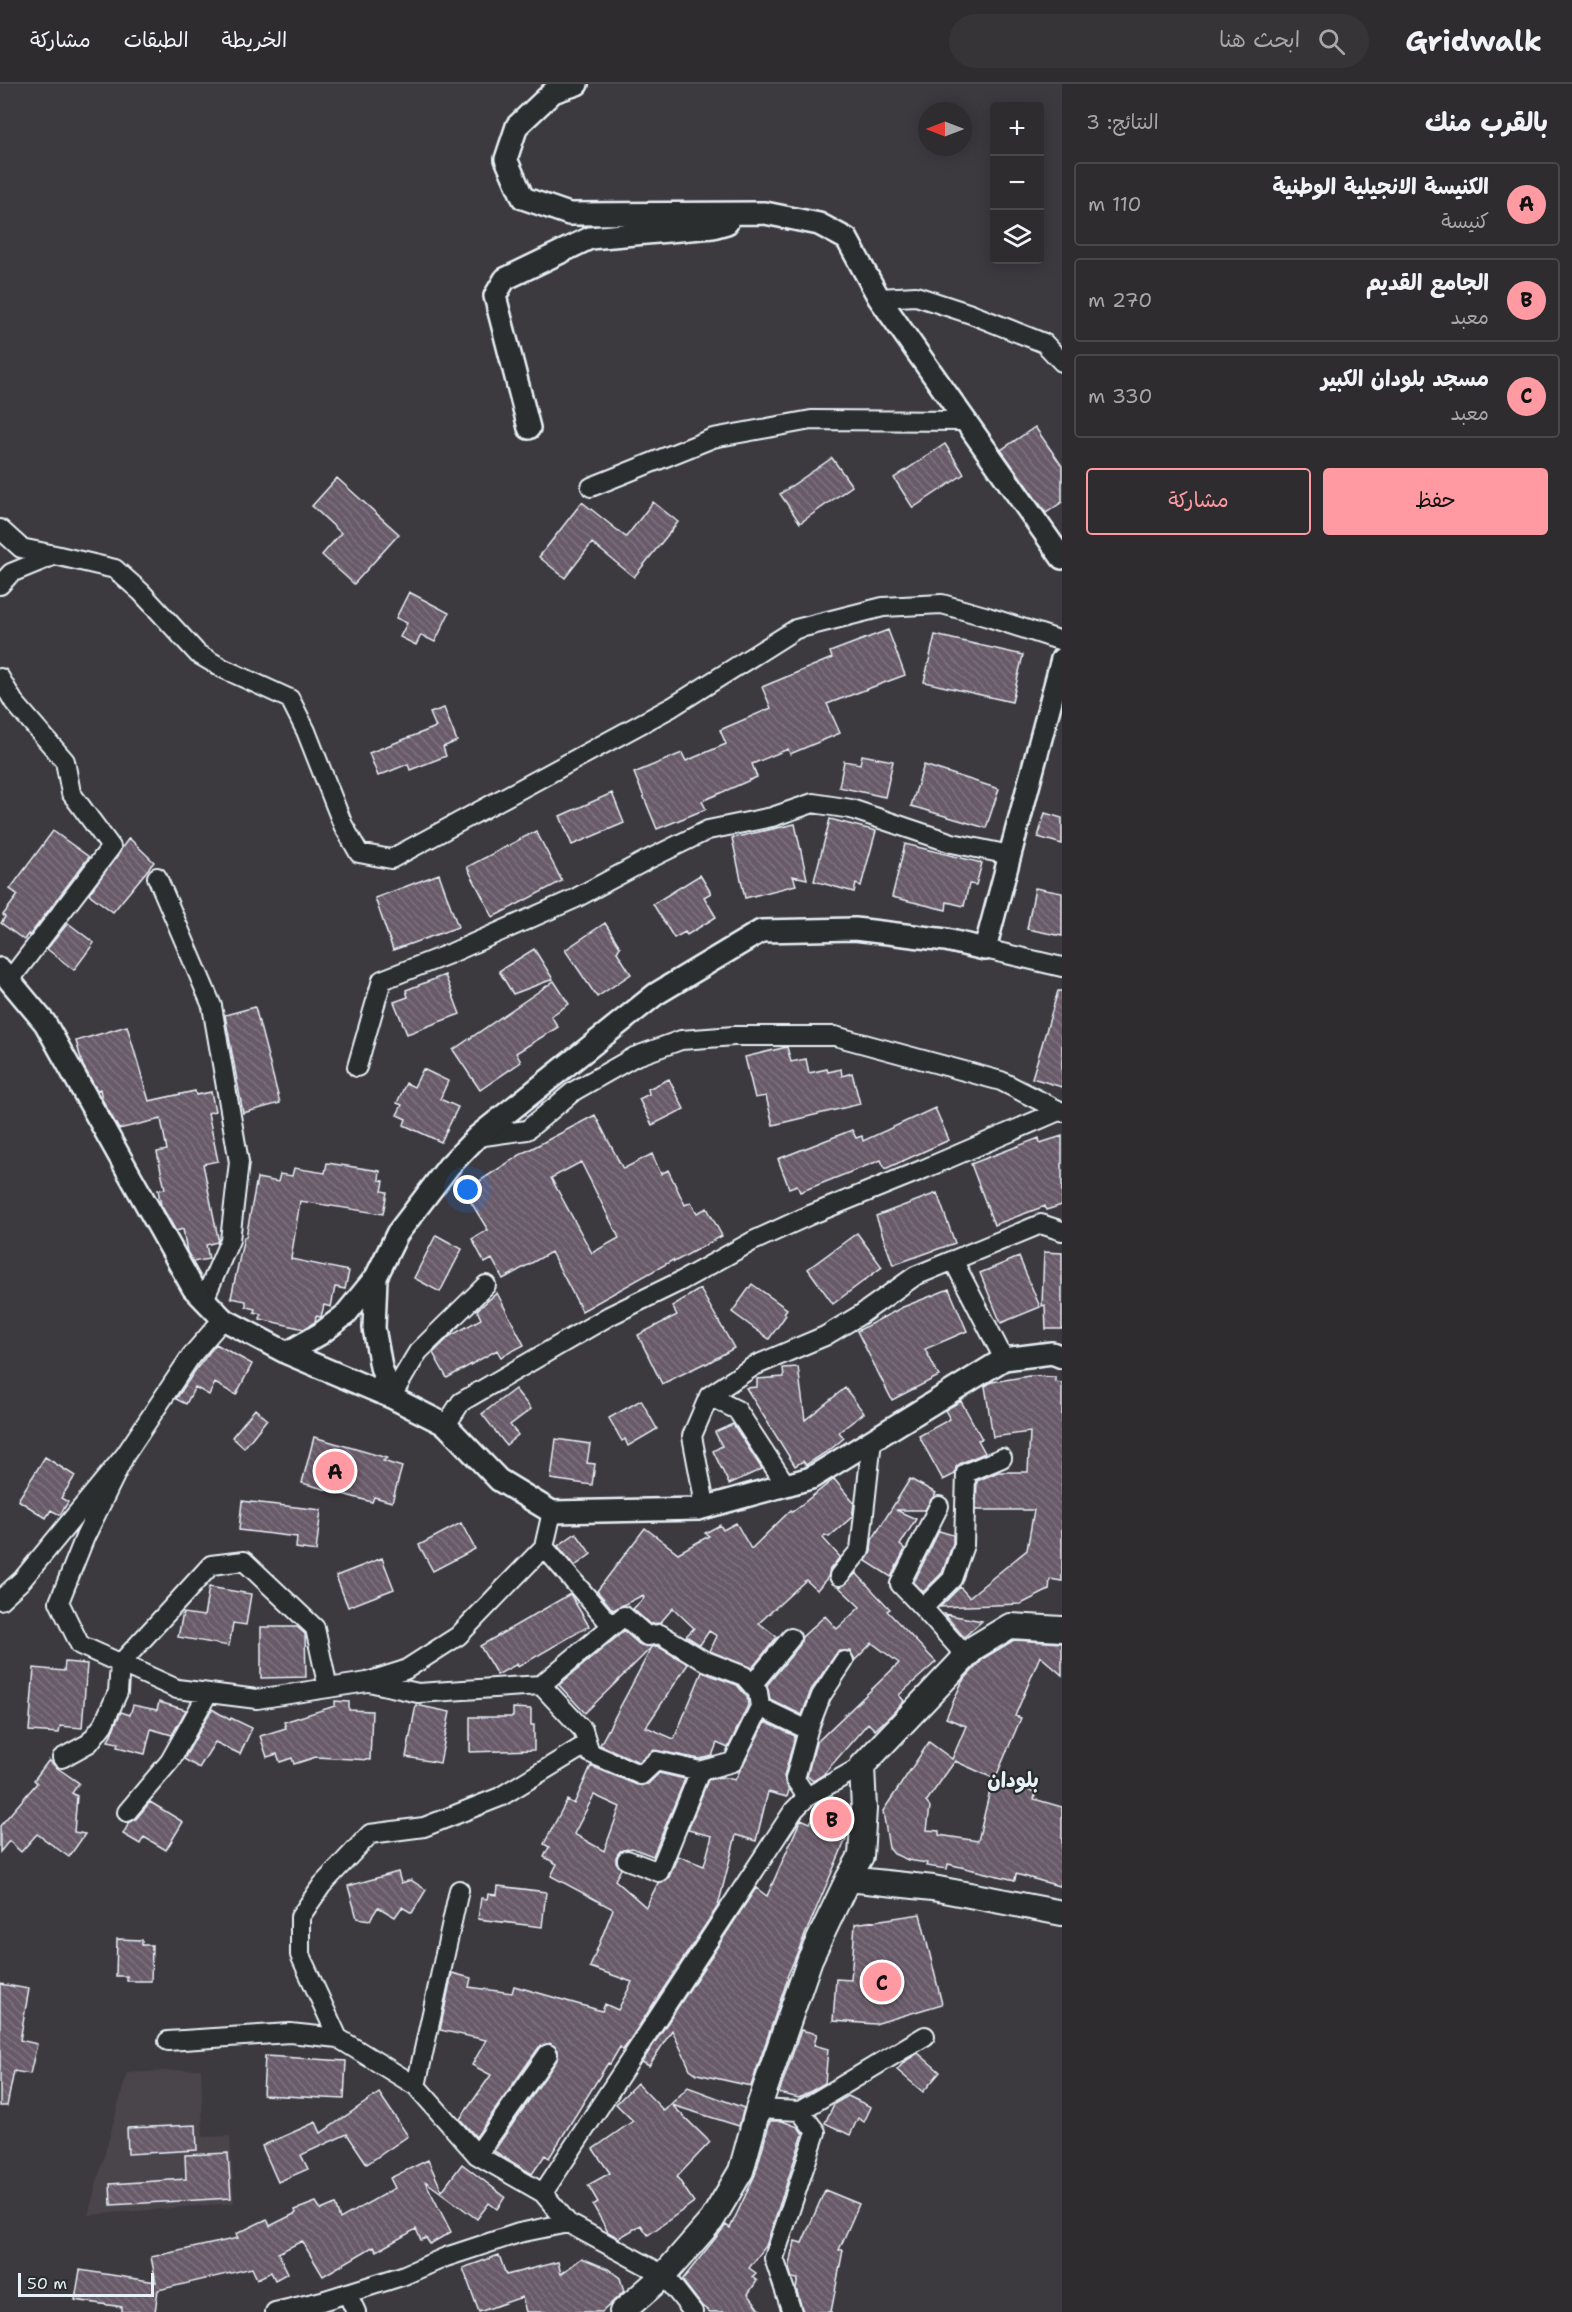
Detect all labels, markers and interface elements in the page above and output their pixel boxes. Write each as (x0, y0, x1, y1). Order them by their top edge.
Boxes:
search box (949, 14, 1369, 68)
text: Gridwalk (1405, 22, 1542, 60)
text: ابحث هنا (1219, 25, 1300, 54)
icon: search (1315, 25, 1348, 58)
text: مشاركة (30, 26, 91, 54)
text: الطبقات (124, 26, 189, 54)
text: الخريطة (222, 26, 287, 54)
north arrow (918, 102, 972, 156)
map controls (990, 102, 1044, 264)
button: + (990, 102, 1044, 156)
text: بالقرب منك (1425, 104, 1548, 139)
text: النتائج: 3 (1086, 109, 1159, 135)
button: − (990, 156, 1044, 210)
text: الكنيسة الانجيلية الوطنية (1272, 172, 1489, 201)
text: 110 m (1088, 191, 1142, 217)
text: A (1519, 191, 1534, 217)
text: كنيسة (1441, 208, 1489, 234)
button: layers (990, 210, 1044, 264)
text: الجامع القديم (1366, 268, 1489, 297)
text: 270 m (1088, 287, 1152, 313)
text: B (1520, 287, 1533, 313)
text: معبد (1451, 304, 1489, 330)
text: مسجد بلودان الكبير (1321, 364, 1489, 393)
text: 330 m (1088, 383, 1153, 409)
text: C (1520, 383, 1533, 409)
text: معبد (1451, 400, 1489, 426)
button: مشاركة (1086, 468, 1311, 535)
button: حفظ (1323, 468, 1548, 535)
your location (453, 1175, 482, 1204)
pin: A (316, 1448, 354, 1494)
district label: بلودان (987, 1766, 1039, 1794)
pin: B (812, 1796, 852, 1842)
pin: C (862, 1960, 902, 2004)
scale bar (18, 2270, 154, 2298)
text: 50 m (27, 2273, 67, 2294)

